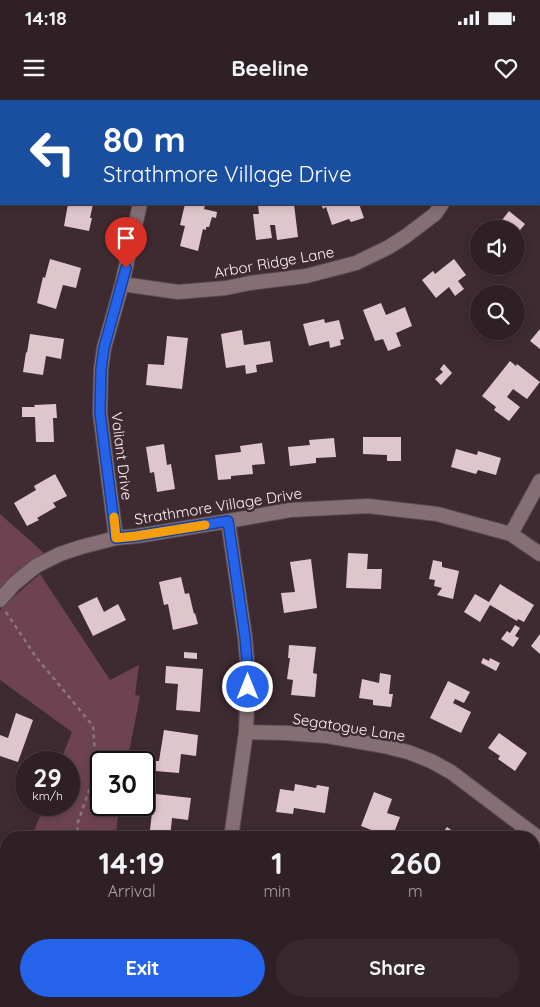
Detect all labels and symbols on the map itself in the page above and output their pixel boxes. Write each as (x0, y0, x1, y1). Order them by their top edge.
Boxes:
pin (105, 217, 147, 268)
street label: Arbor Ridge Lane (212, 242, 336, 282)
street label: Valiant Drive (107, 411, 137, 501)
street label: Strathmore Village Drive (133, 483, 303, 529)
position arrow (221, 660, 273, 712)
street label: Segatogue Lane (291, 709, 407, 745)
speed limit sign: 30 (90, 751, 155, 816)

